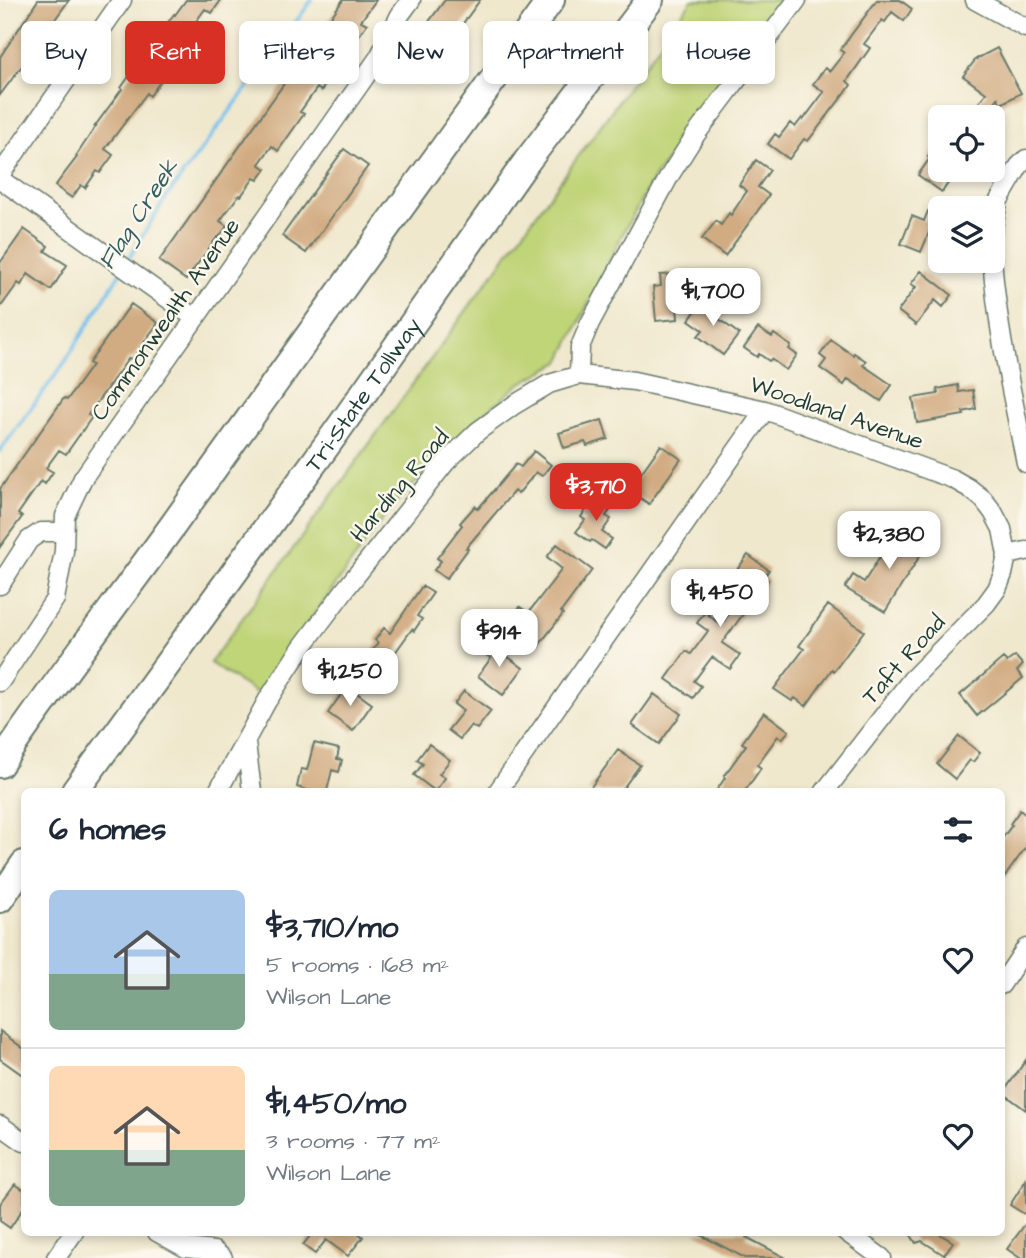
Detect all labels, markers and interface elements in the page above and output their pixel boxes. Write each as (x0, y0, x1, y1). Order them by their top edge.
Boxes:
chip: Buy (21, 21, 111, 84)
chip: Rent (125, 21, 225, 84)
chip: Filters (239, 21, 359, 84)
chip: New (373, 21, 469, 84)
chip: Apartment (483, 21, 648, 84)
chip: House (662, 21, 775, 84)
map controls (928, 105, 1005, 273)
button: locate (928, 105, 1005, 182)
water label: Flag Creek (90, 152, 189, 277)
button: layers (928, 196, 1005, 273)
street label: Commonwealth Avenue (84, 212, 248, 427)
pin: $1,700 (656, 268, 770, 328)
text: $1,700 (681, 275, 745, 307)
street label: Tri-State Tollway (298, 311, 430, 478)
street label: Woodland Avenue (745, 368, 928, 458)
street label: Harding Road (343, 422, 458, 550)
pin: $3,710 (539, 463, 653, 523)
text: $3,710 (566, 470, 626, 502)
pin: $2,380 (832, 512, 946, 571)
text: $2,380 (853, 518, 925, 550)
pin: $1,450 (663, 570, 777, 629)
text: $1,450 (687, 576, 753, 608)
street label: Taft Road (855, 608, 953, 712)
pin: $914 (458, 610, 540, 669)
text: $914 (477, 616, 521, 648)
pin: $1,250 (293, 648, 407, 708)
text: $1,250 (318, 655, 382, 687)
text: 6 homes (49, 809, 166, 851)
icon: filters (939, 811, 977, 849)
text: $3,710/mo (266, 907, 398, 949)
icon: home (105, 918, 189, 1002)
icon: heart (939, 941, 977, 979)
text: 5 rooms · 168 m² (266, 949, 449, 981)
text: Wilson Lane (266, 981, 392, 1013)
text: $1,450/mo (266, 1083, 406, 1125)
icon: home (105, 1094, 189, 1178)
icon: heart (939, 1117, 977, 1155)
text: 3 rooms · 77 m² (266, 1125, 441, 1157)
text: Wilson Lane (266, 1157, 392, 1189)

